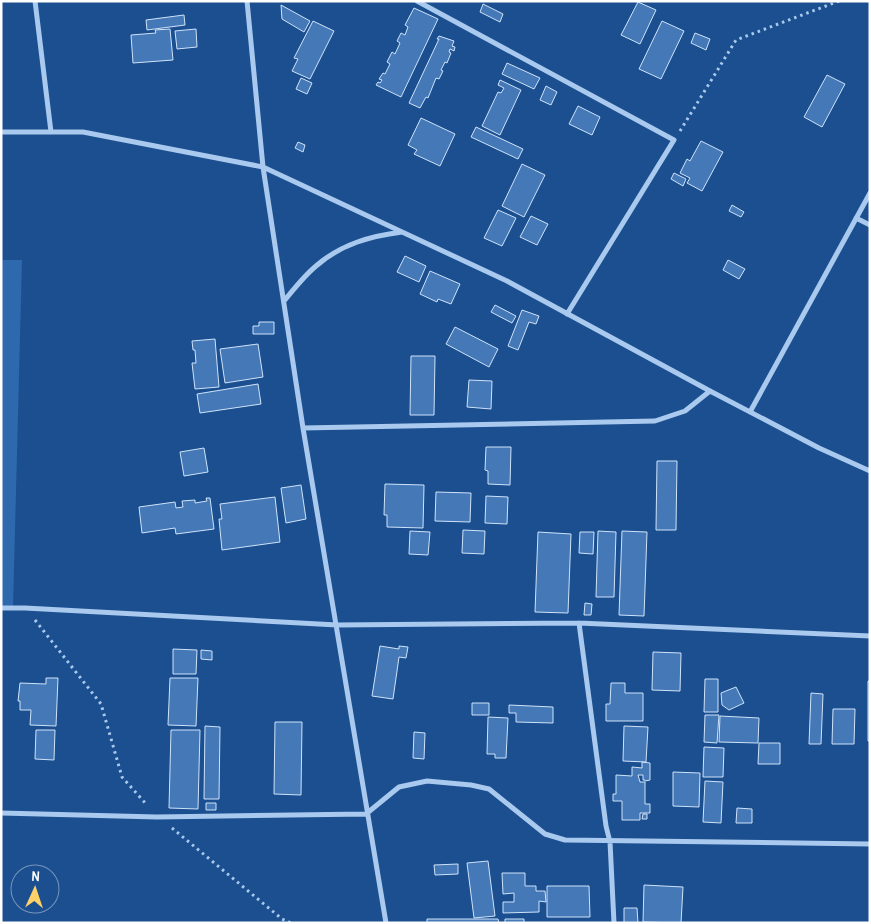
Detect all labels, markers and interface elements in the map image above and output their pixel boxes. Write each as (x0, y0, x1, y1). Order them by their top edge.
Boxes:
north arrow (10, 864, 60, 914)
text: N (31, 867, 40, 885)

